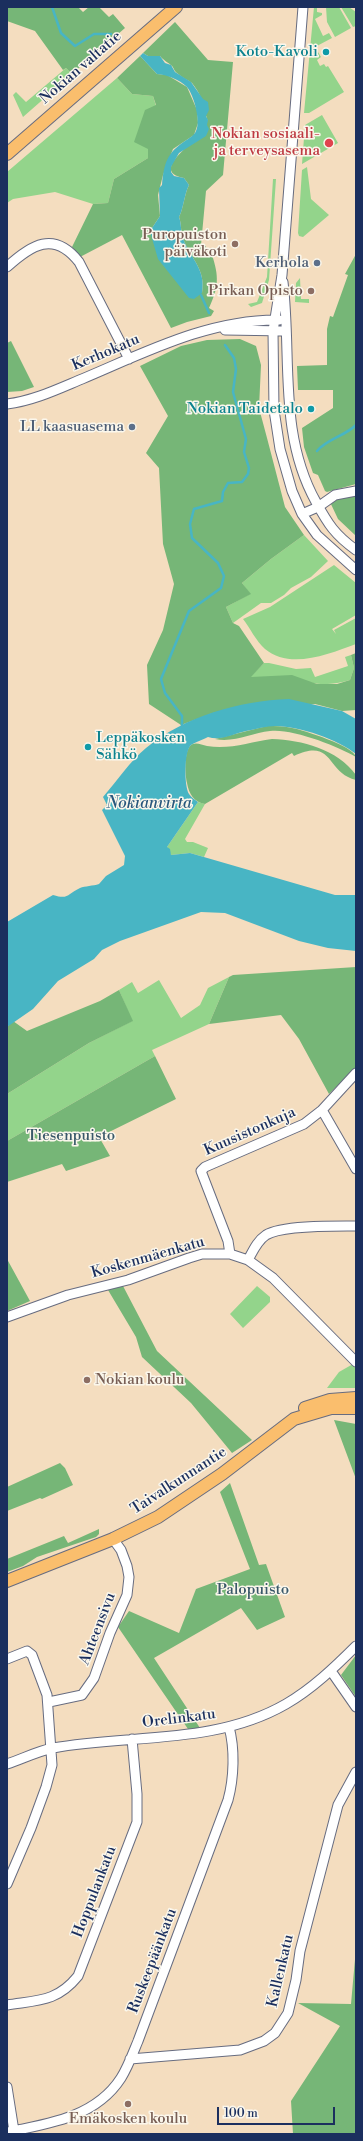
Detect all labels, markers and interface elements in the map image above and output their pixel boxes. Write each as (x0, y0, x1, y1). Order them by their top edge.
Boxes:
street label: Nokian valtatie (37, 28, 125, 108)
place label: Koto-Kavoli (235, 43, 318, 61)
marker: Koto-Kavoli (321, 47, 331, 57)
place label: Nokian sosiaali- ja terveysasema (211, 125, 320, 160)
marker: Nokian sosiaali- ja terveysasema (323, 137, 335, 149)
place label: Puropuiston päiväkoti (142, 226, 227, 261)
marker: Puropuiston päiväkoti (230, 239, 240, 249)
place label: Kerhola (255, 254, 309, 272)
marker: Kerhola (312, 258, 322, 268)
place label: Pirkan Opisto (208, 282, 303, 300)
marker: Pirkan Opisto (306, 286, 316, 296)
street label: Kerhokatu (69, 331, 143, 375)
place label: Nokian Taidetalo (187, 400, 303, 418)
marker: Nokian Taidetalo (306, 404, 316, 414)
place label: LL kaasuasema (20, 418, 124, 436)
marker: LL kaasuasema (127, 422, 137, 432)
place label: Leppäkosken Sähkö (96, 729, 185, 764)
marker: Leppäkosken Sähkö (83, 742, 93, 752)
water label: Nokianvirta (106, 794, 192, 814)
street label: Kuusistonkuja (201, 1104, 299, 1160)
park label: Tiesenpuisto (27, 1127, 115, 1145)
street label: Koskenmäenkatu (89, 1233, 207, 1283)
place label: Nokian koulu (95, 1371, 184, 1389)
marker: Nokian koulu (82, 1375, 92, 1385)
street label: Taivalkunnantie (128, 1443, 230, 1519)
park label: Palopuisto (217, 1581, 289, 1599)
street label: Ahteensivu (76, 1590, 120, 1668)
street label: Orelinkatu (141, 1706, 217, 1732)
street label: Hoppulankatu (69, 1843, 121, 1941)
street label: Ruskeepäänkatu (125, 1906, 181, 2016)
street label: Kallenkatu (264, 1933, 298, 2009)
marker: Emäkosken koulu (123, 2099, 133, 2109)
scale bar (219, 2099, 337, 2125)
text: 100 m (224, 2106, 258, 2121)
place label: Emäkosken koulu (69, 2110, 187, 2128)

